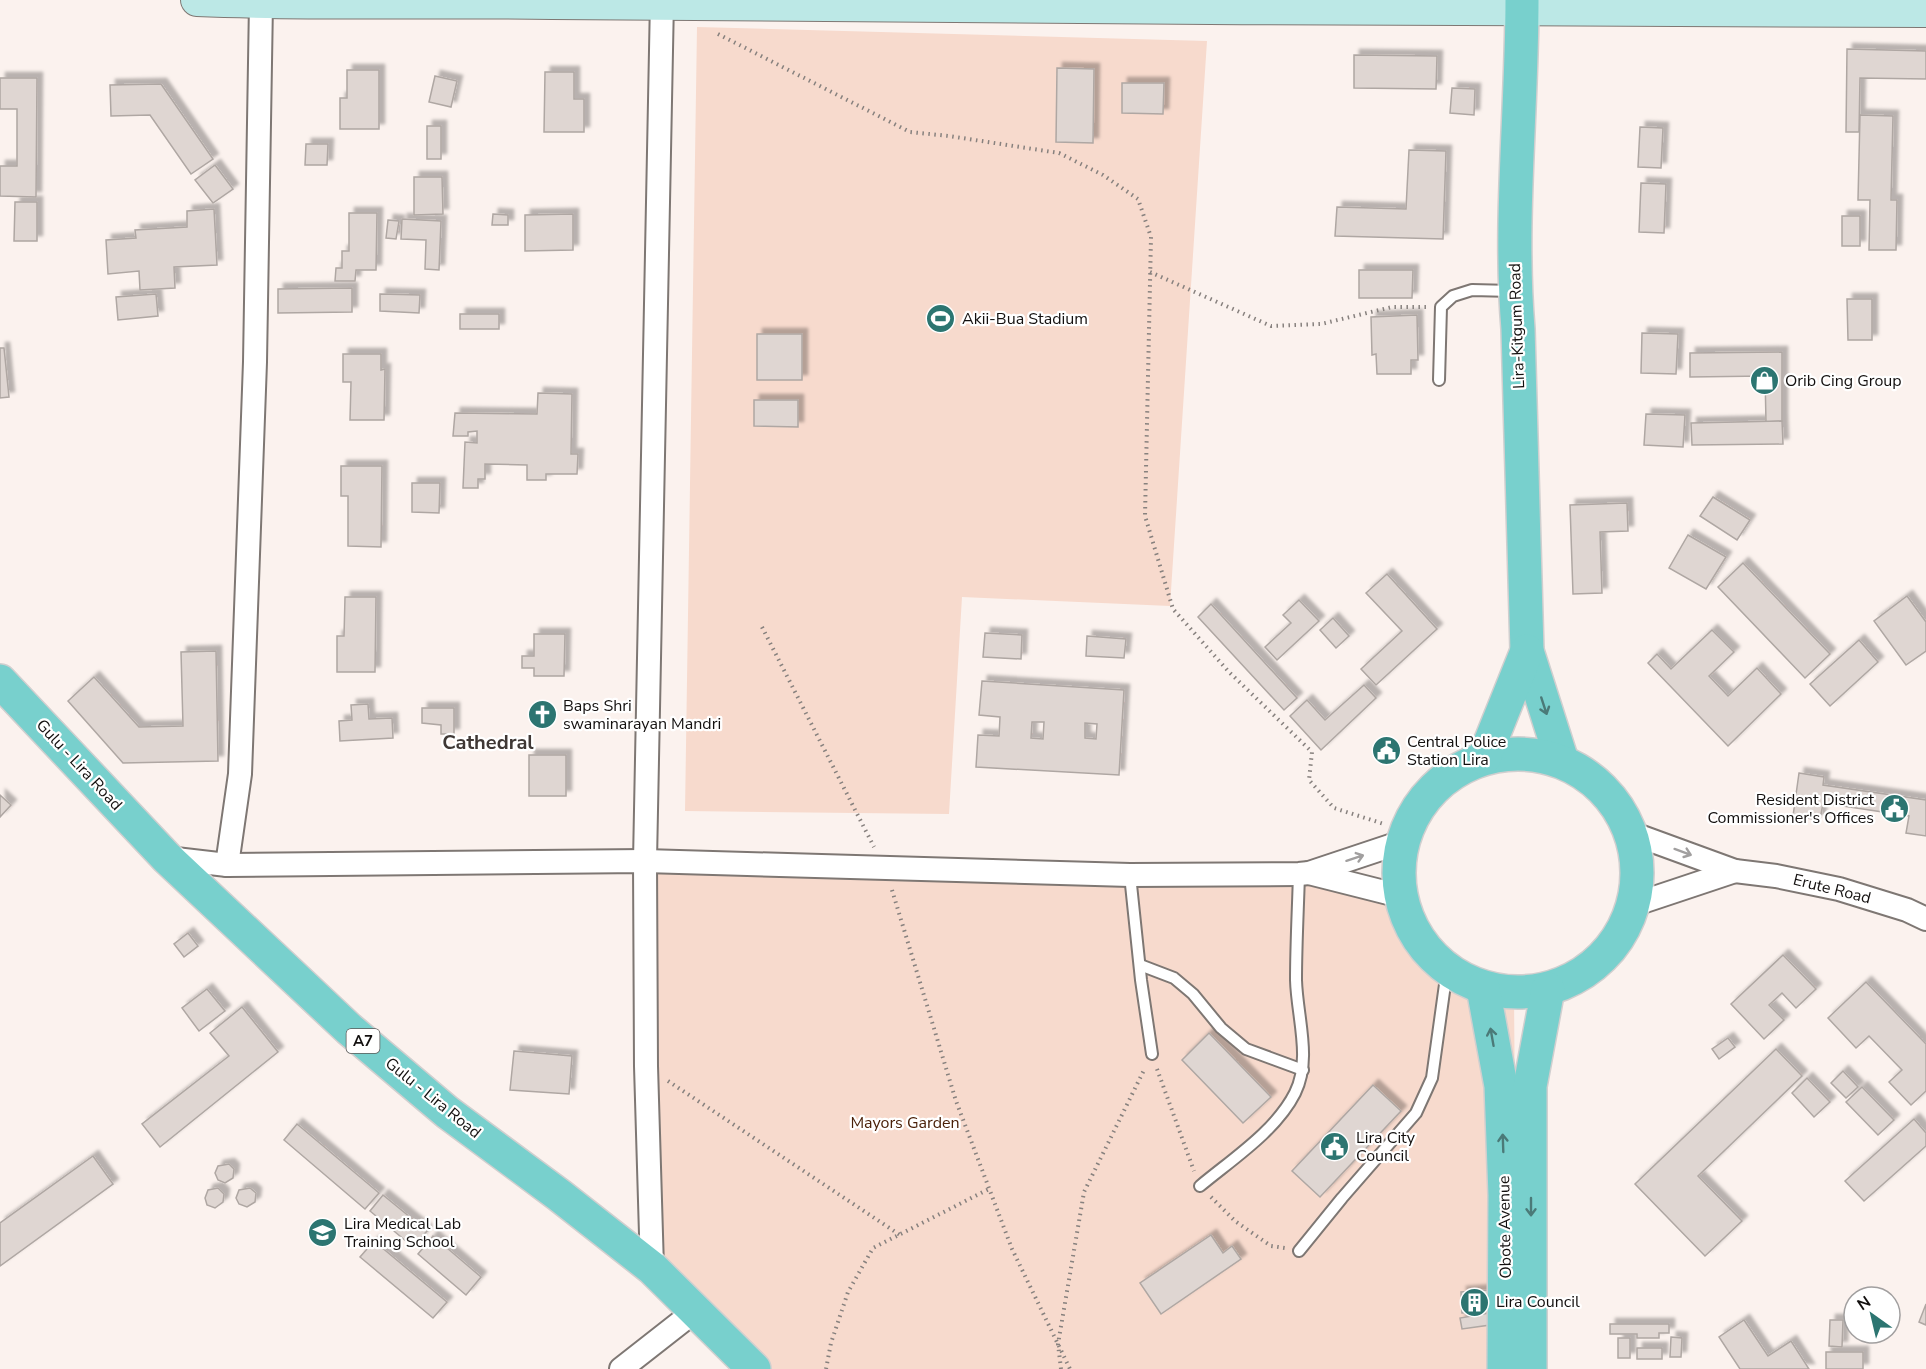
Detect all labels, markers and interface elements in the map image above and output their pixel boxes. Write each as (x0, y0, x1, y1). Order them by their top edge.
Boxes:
street label: Lira-Kitgum Road (1504, 263, 1530, 389)
sports icon: Akii-Bua Stadium (925, 303, 957, 335)
place label: Akii-Bua Stadium (962, 308, 1088, 330)
shop icon: Orib Cing Group (1748, 365, 1780, 397)
place label: Orib Cing Group (1785, 370, 1902, 392)
place label: Baps Shri swaminarayan Mandri (563, 695, 721, 735)
one-way arrow (1540, 696, 1551, 715)
church icon: Baps Shri swaminarayan Mandri (526, 699, 558, 731)
street label: Gulu - Lira Road (31, 715, 127, 815)
district label: Cathedral (442, 729, 534, 756)
place label: Central Police Station Lira (1407, 731, 1506, 771)
public building icon: Central Police Station Lira (1370, 735, 1402, 767)
place label: Resident District Commissioner's Offices (1707, 789, 1874, 829)
public building icon: Resident District Commissioner's Offices (1879, 793, 1911, 825)
one-way arrow (1673, 848, 1692, 859)
one-way arrow (1345, 851, 1364, 862)
street label: Erute Road (1791, 869, 1873, 909)
one-way arrow (1486, 1028, 1497, 1047)
road number: A7 (346, 1029, 380, 1053)
street label: Gulu - Lira Road (381, 1053, 485, 1143)
park label: Mayors Garden (850, 1112, 960, 1134)
place label: Lira City Council (1356, 1127, 1416, 1167)
public building icon: Lira City Council (1319, 1131, 1351, 1163)
one-way arrow (1497, 1133, 1509, 1153)
street label: Obote Avenue (1493, 1175, 1517, 1279)
one-way arrow (1525, 1197, 1537, 1217)
place label: Lira Medical Lab Training School (344, 1213, 461, 1253)
school or university icon: Lira Medical Lab Training School (307, 1217, 339, 1249)
north arrow (1842, 1285, 1902, 1345)
building icon: Lira Council (1459, 1286, 1491, 1318)
place label: Lira Council (1496, 1291, 1580, 1313)
text: N (1853, 1291, 1875, 1316)

